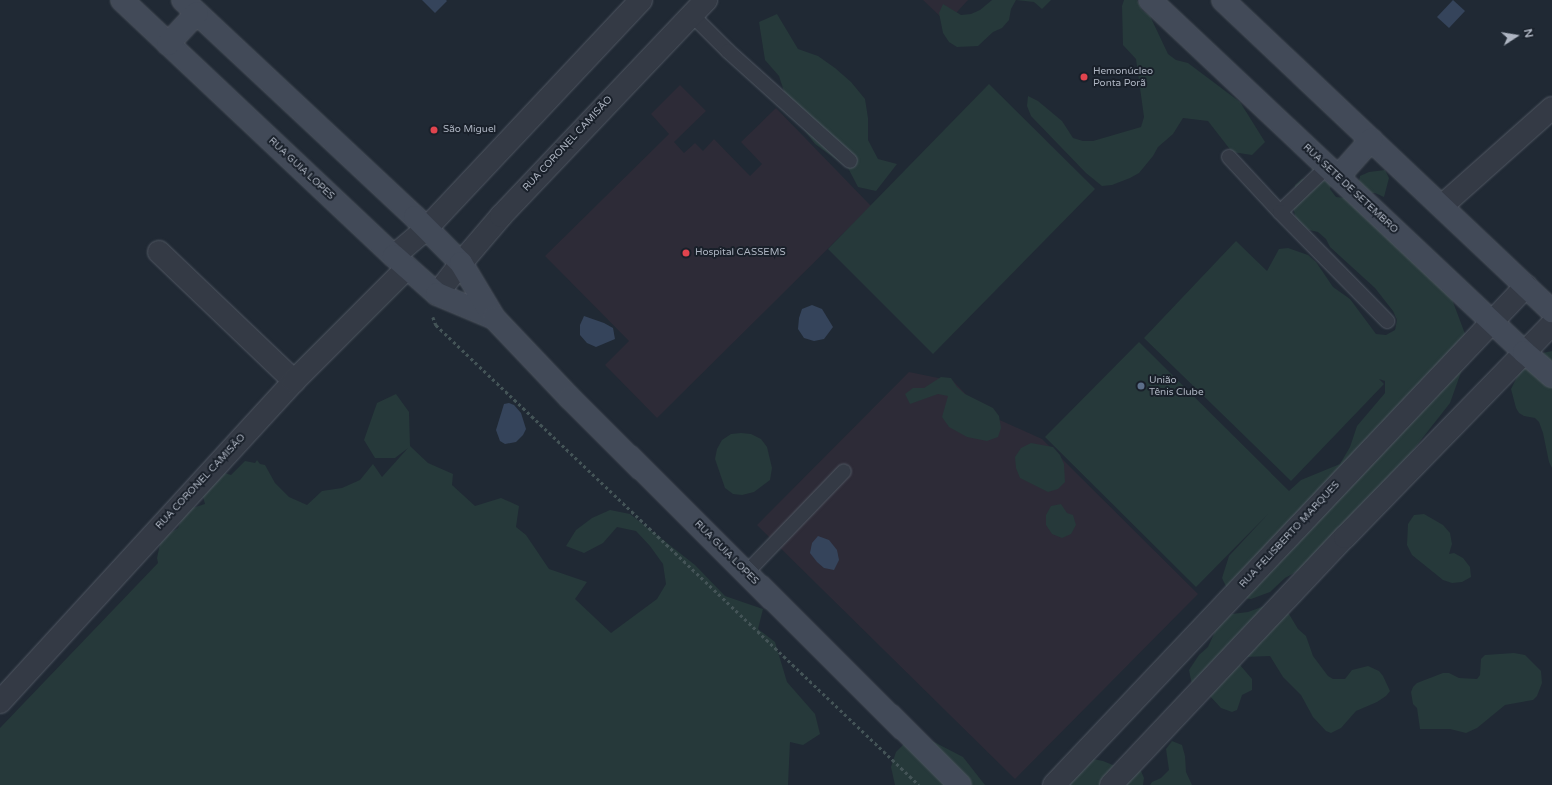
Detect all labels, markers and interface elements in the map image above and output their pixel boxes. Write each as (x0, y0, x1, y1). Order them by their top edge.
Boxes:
north arrow (1496, 16, 1536, 56)
text: N (1521, 28, 1536, 39)
place label: Hemonúcleo Ponta Porã (1093, 65, 1153, 88)
marker: Hemonúcleo Ponta Porã (1078, 71, 1090, 83)
street label: RUA CORONEL CAMISÃO (521, 94, 615, 194)
marker: São Miguel (428, 124, 440, 136)
place label: São Miguel (443, 124, 496, 136)
street label: RUA GUIA LOPES (266, 135, 336, 203)
street label: RUA SETE DE SETEMBRO (1300, 142, 1400, 236)
marker: Hospital CASSEMS (680, 247, 692, 259)
place label: Hospital CASSEMS (695, 247, 786, 259)
place label: União Tênis Clube (1149, 374, 1204, 398)
marker: União Tênis Clube (1136, 381, 1146, 391)
street label: RUA CORONEL CAMISÃO (154, 432, 248, 532)
street label: RUA FELISBERTO MARQUES (1237, 479, 1343, 591)
street label: RUA GUIA LOPES (691, 518, 761, 588)

